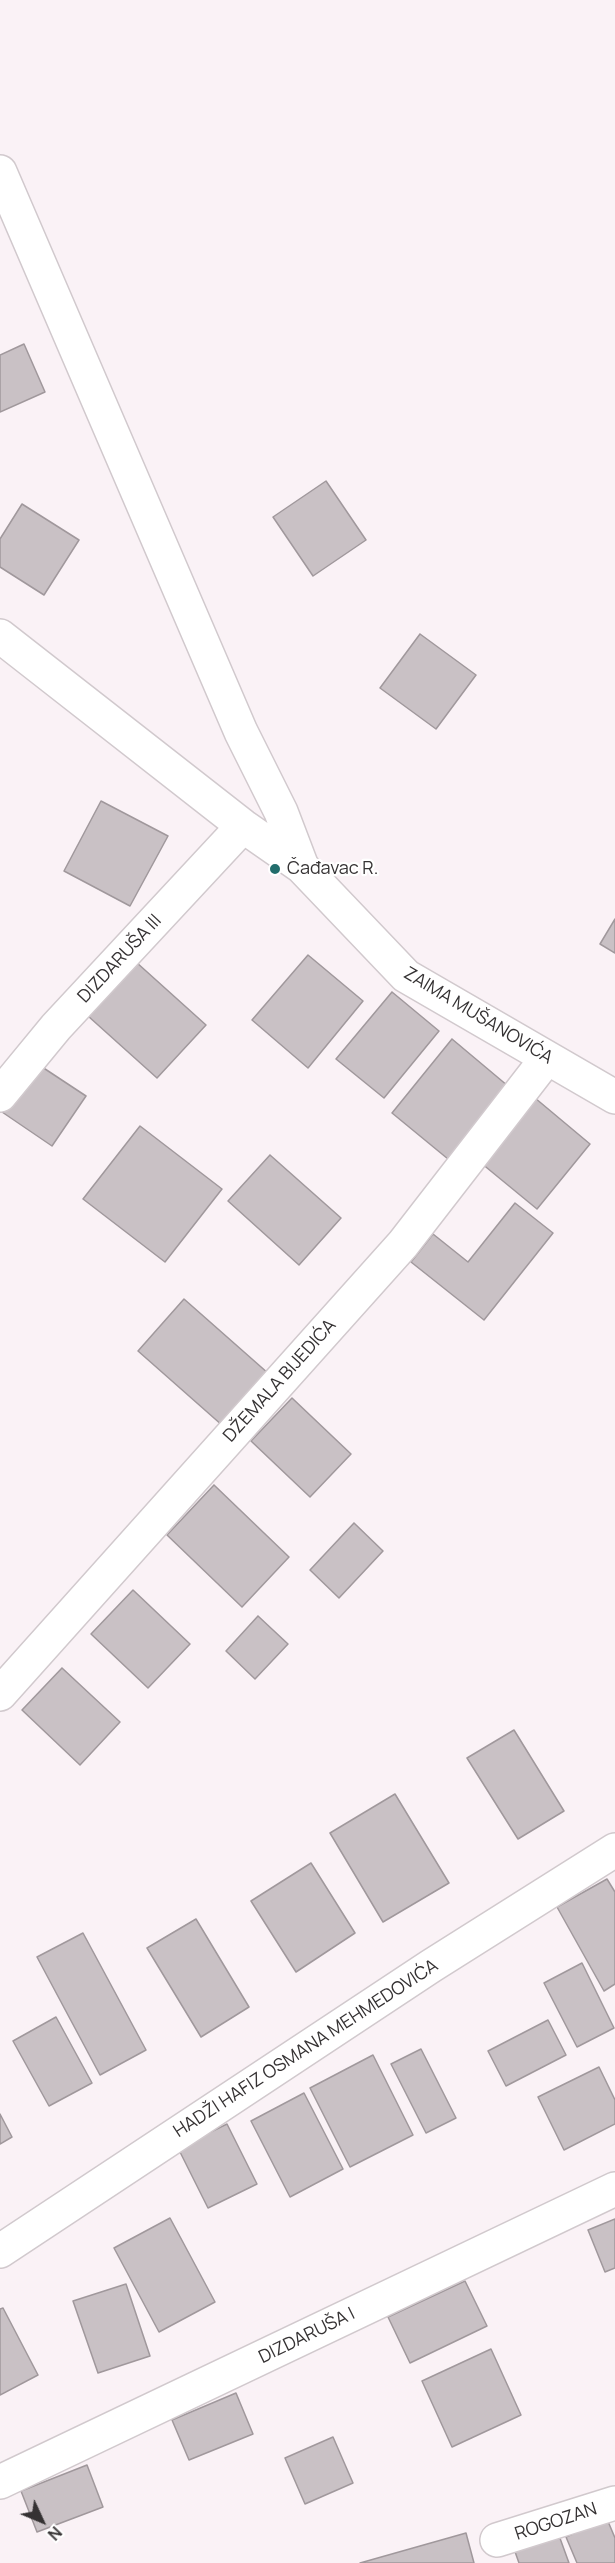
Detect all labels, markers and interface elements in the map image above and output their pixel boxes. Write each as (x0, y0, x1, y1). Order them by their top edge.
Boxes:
place label: Čađavac R. (287, 858, 378, 880)
marker: Čađavac R. (268, 862, 282, 876)
street label: DIZDARUŠA III (74, 910, 166, 1008)
street label: ZAIMA MUŠANOVIĆA (399, 963, 557, 1069)
street label: DŽEMALA BIJEDIĆA (219, 1315, 341, 1447)
street label: HADŽI HAFIZ OSMANA MEHMEDOVIĆA (170, 1955, 442, 2143)
street label: DIZDARUŠA I (255, 2303, 359, 2369)
north arrow (12, 2491, 72, 2551)
street label: ROGOZAN (512, 2499, 600, 2545)
text: N (43, 2522, 67, 2545)

